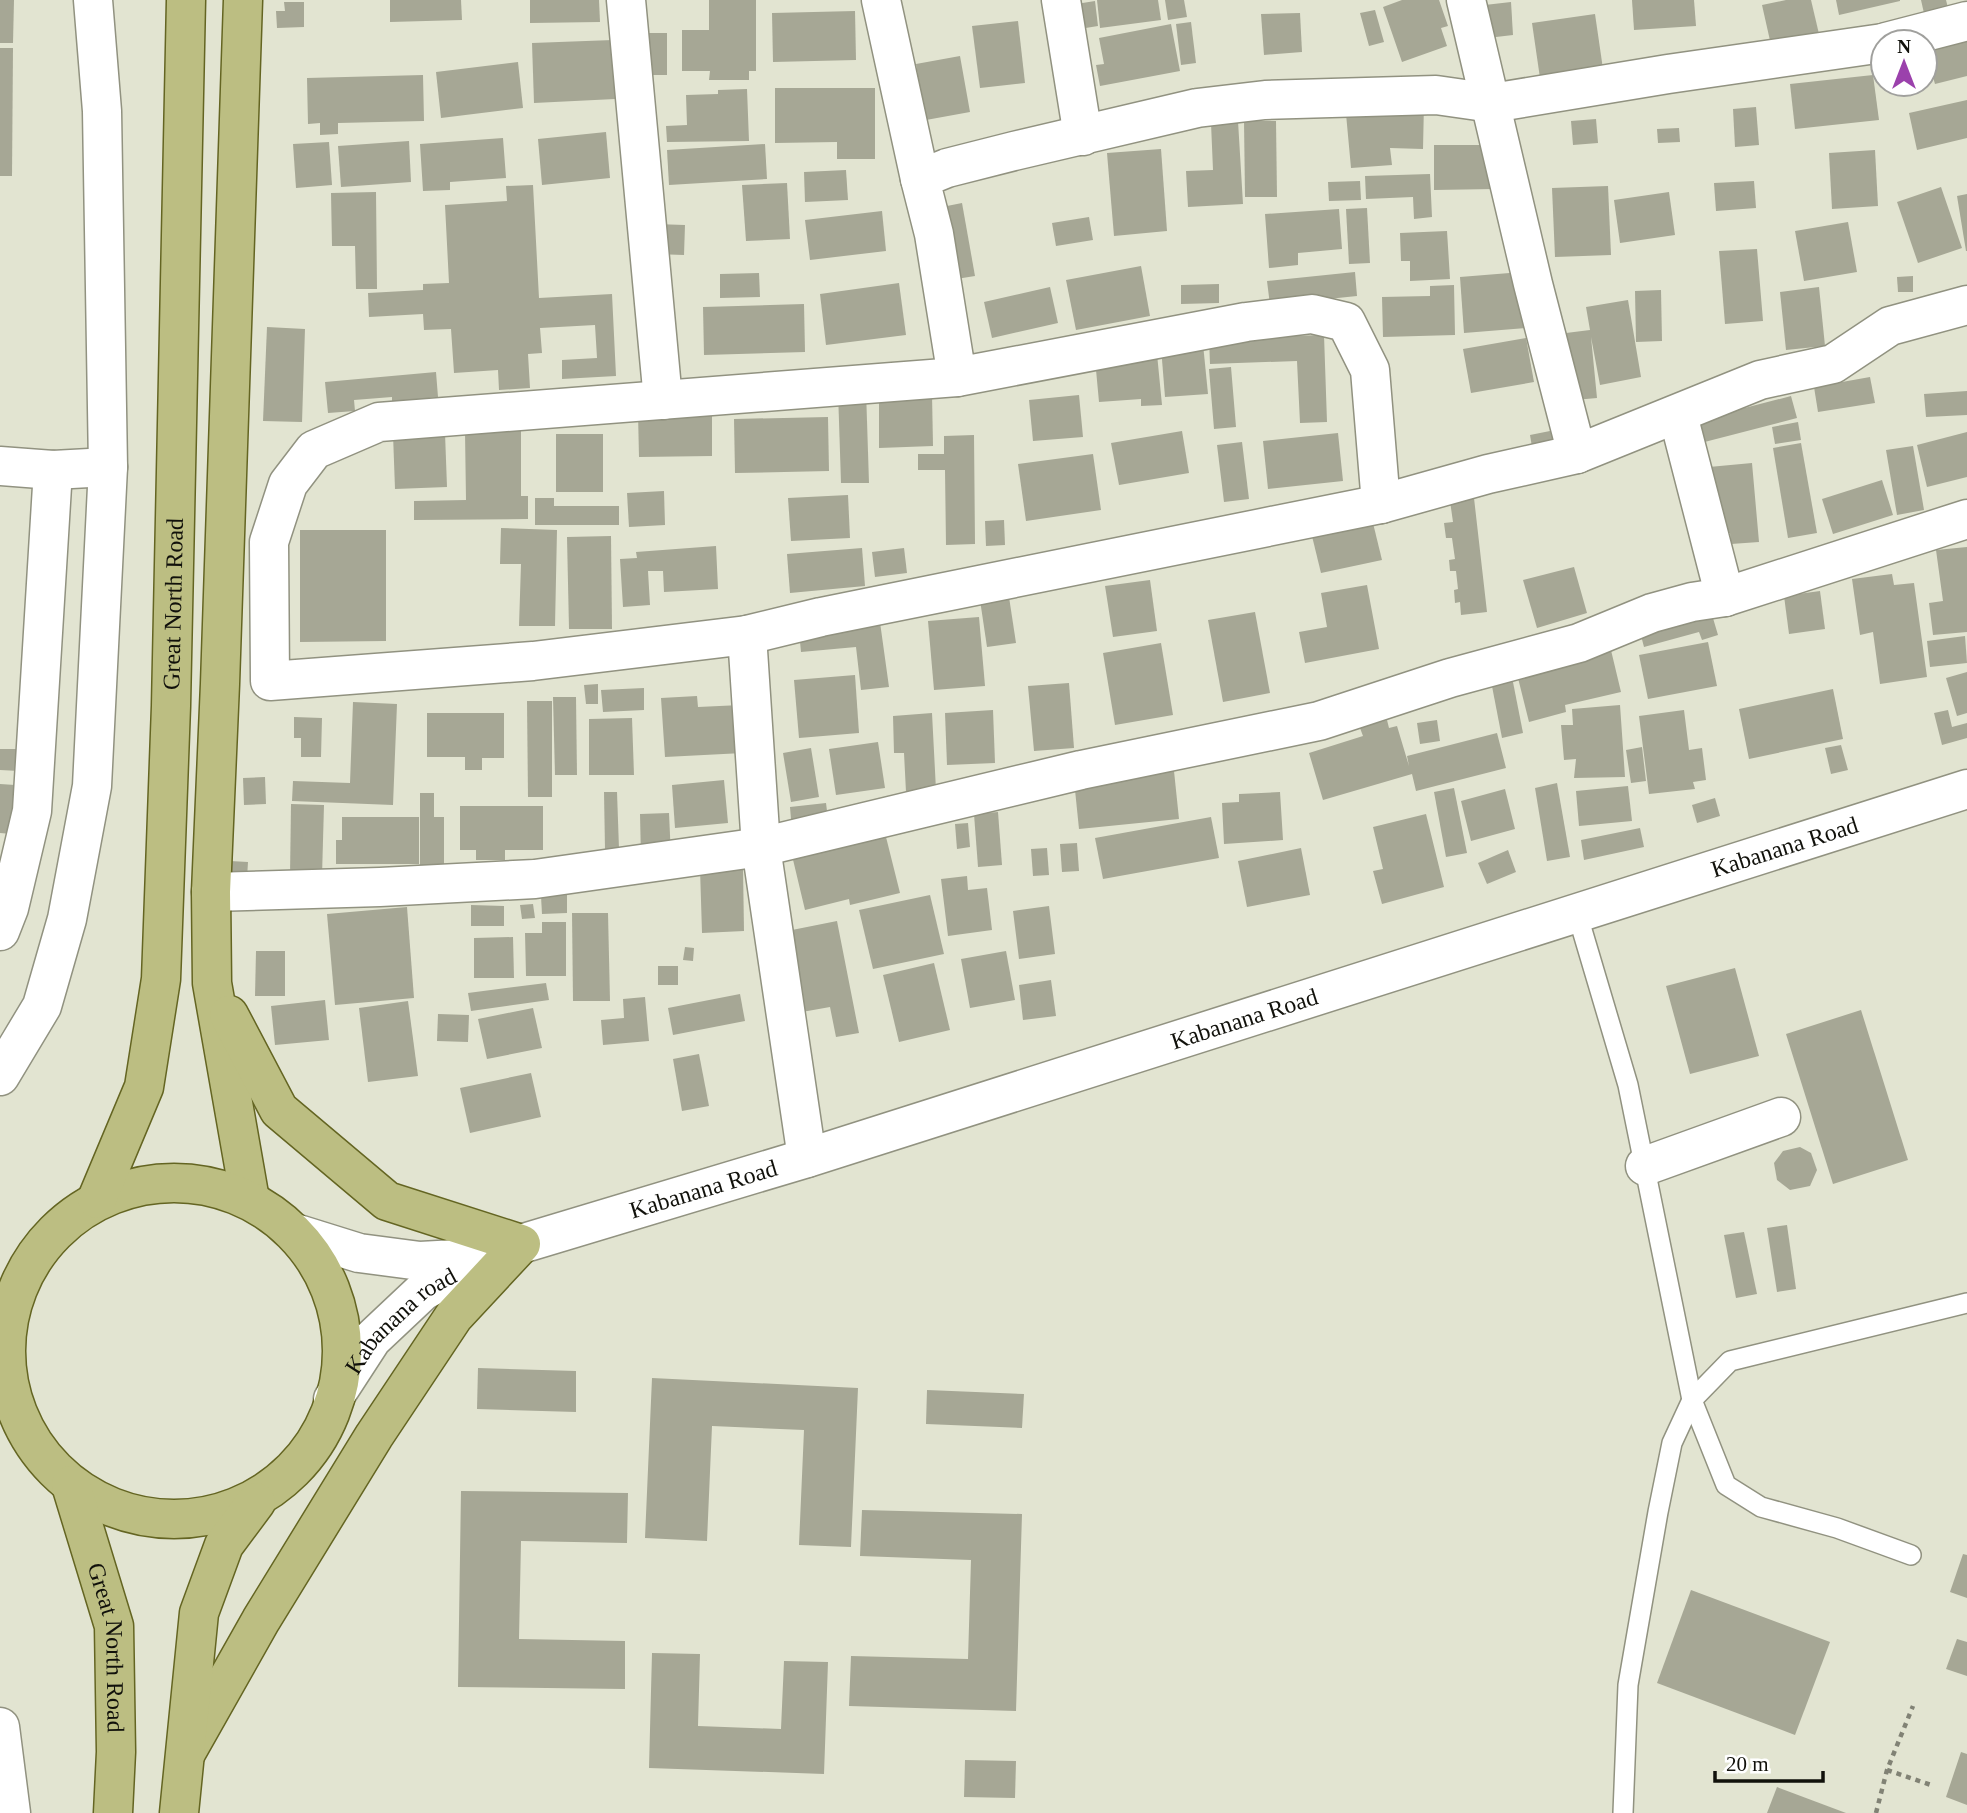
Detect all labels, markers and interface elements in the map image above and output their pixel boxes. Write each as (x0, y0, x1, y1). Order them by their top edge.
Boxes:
north arrow (1869, 28, 1939, 98)
text: N (1897, 36, 1911, 57)
street label: Great North Road (158, 518, 188, 690)
street label: Kabanana Road (1708, 812, 1861, 883)
street label: Kabanana Road (1168, 983, 1321, 1054)
street label: Kabanana Road (627, 1155, 780, 1224)
street label: Kabanana road (340, 1263, 461, 1379)
street label: Great North Road (82, 1560, 129, 1733)
scale bar (1715, 1740, 1824, 1784)
text: 20 m (1726, 1752, 1769, 1776)

